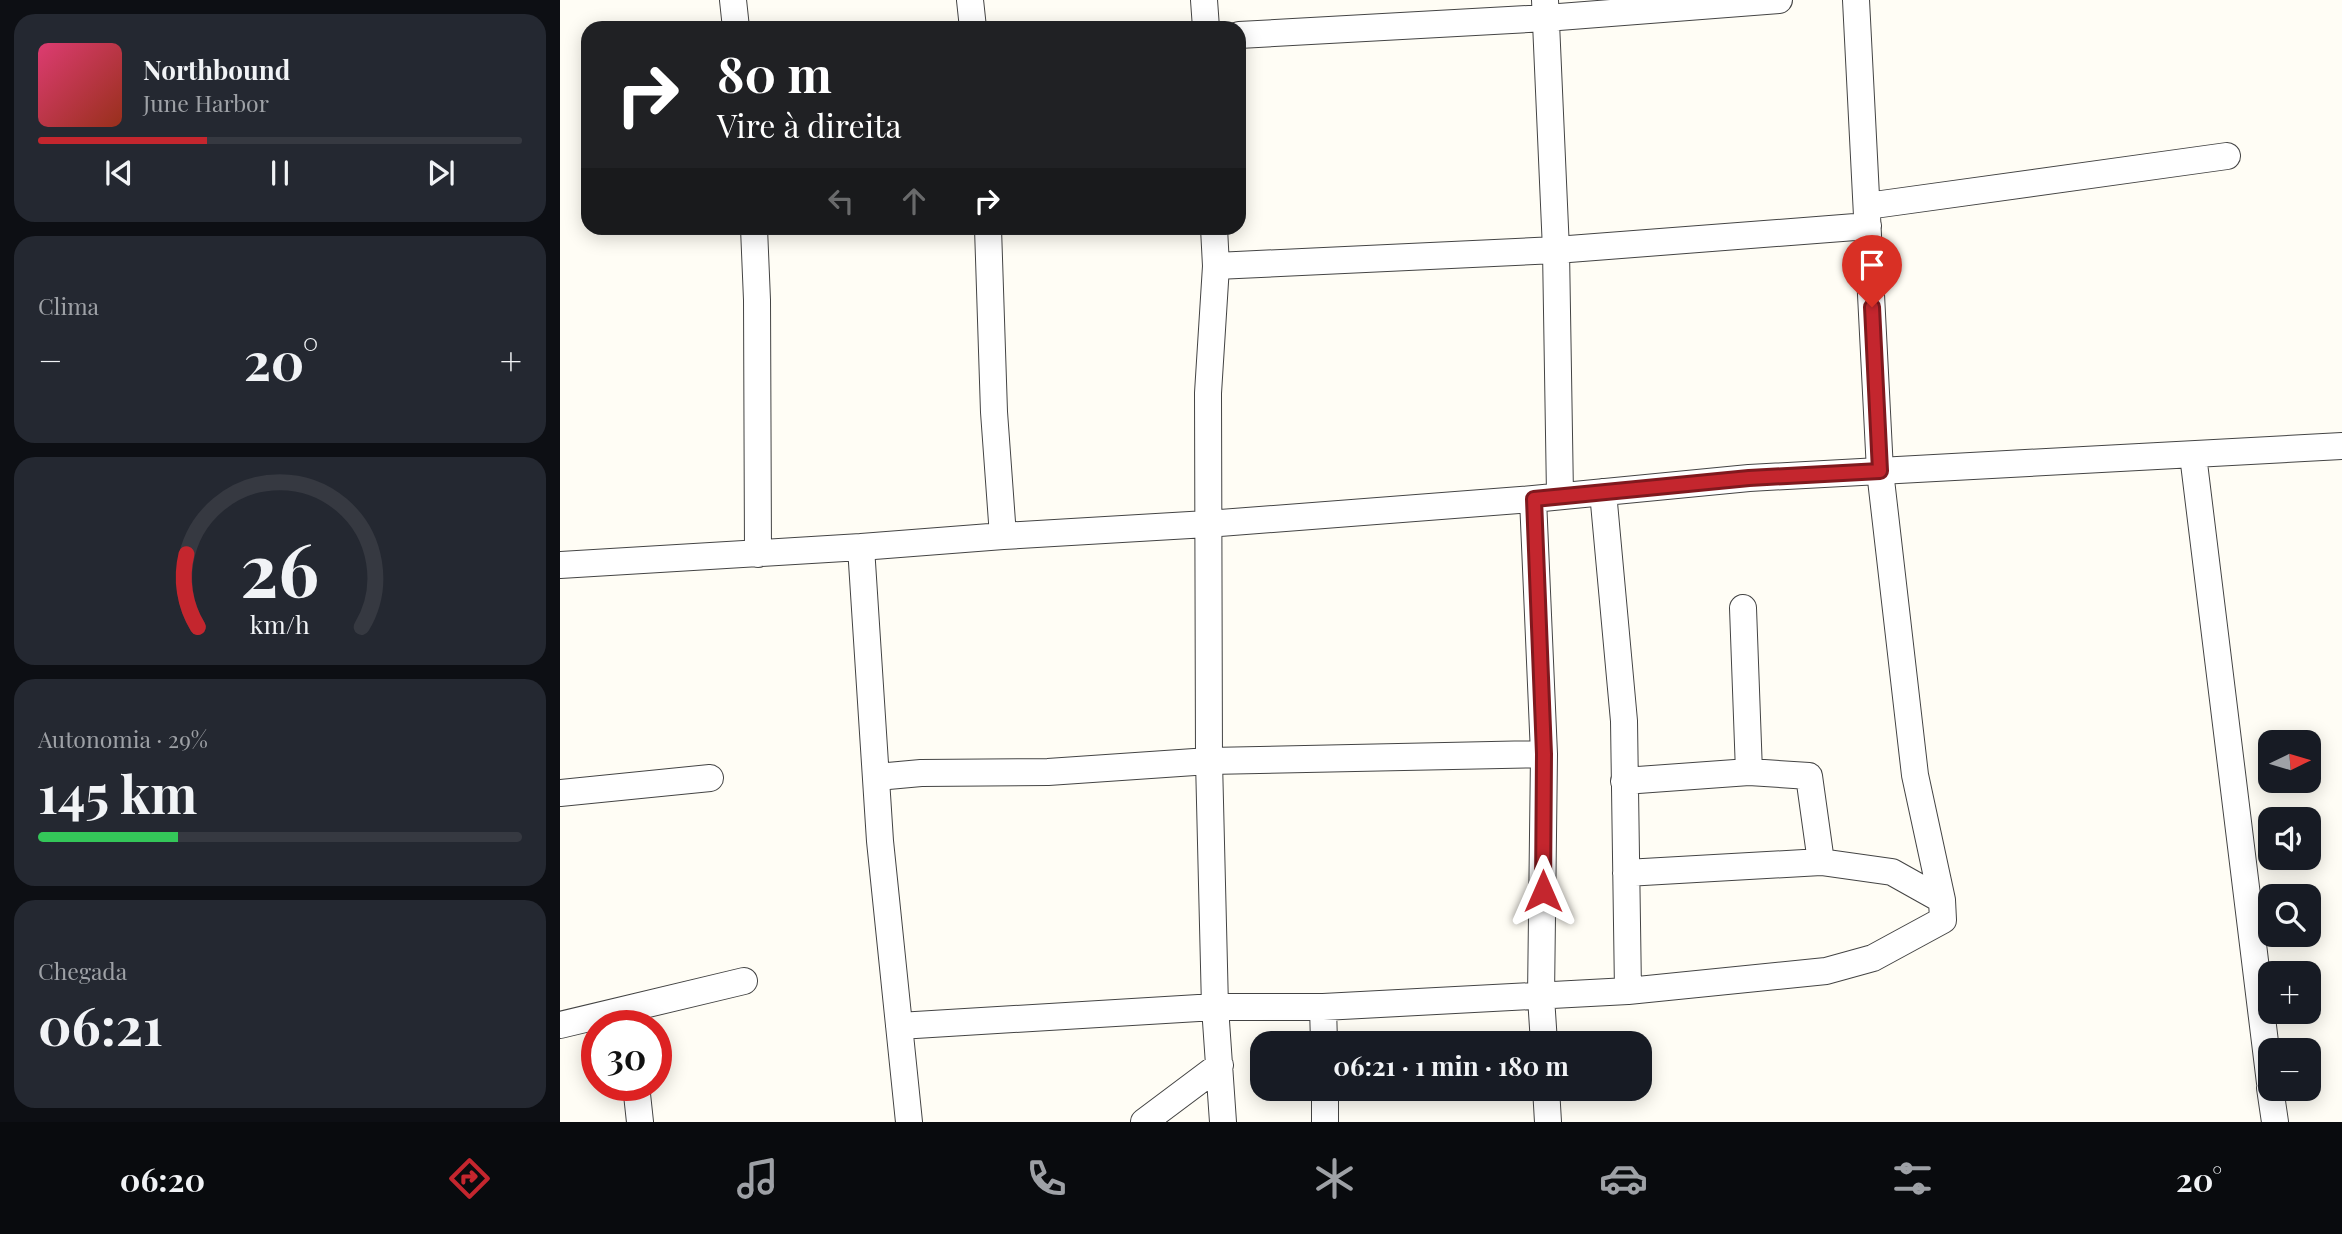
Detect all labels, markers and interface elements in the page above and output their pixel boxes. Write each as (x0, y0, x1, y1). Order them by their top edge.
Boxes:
text: 80 m (717, 40, 832, 105)
icon: right (602, 49, 693, 140)
text: Northbound (143, 52, 290, 87)
text: June Harbor (143, 87, 269, 118)
text: Vire à direita (717, 103, 901, 146)
icon: previous (100, 154, 138, 192)
icon: pause (261, 154, 299, 192)
icon: next (422, 154, 460, 192)
icon: left (822, 182, 860, 220)
icon: ahead (895, 182, 933, 220)
icon: right (968, 182, 1006, 220)
pin (1842, 235, 1902, 307)
icon: arrive (1853, 246, 1891, 284)
text: Clima (38, 290, 99, 321)
text: 20° (244, 325, 319, 394)
text: − (38, 334, 63, 385)
text: + (500, 334, 522, 385)
text: 26 (241, 518, 319, 615)
text: km/h (250, 607, 310, 640)
text: Autonomia · 29% (38, 723, 208, 754)
north arrow (2258, 730, 2320, 793)
map controls (2258, 730, 2321, 1101)
text: 145 km (38, 758, 197, 827)
button: sound (2258, 807, 2321, 870)
position arrow (1506, 854, 1580, 928)
button: search (2258, 884, 2321, 947)
text: Chegada (38, 955, 127, 986)
button: + (2258, 961, 2321, 1024)
text: 06:21 (38, 990, 163, 1059)
speed limit sign: 30 (581, 1010, 672, 1101)
button: − (2258, 1038, 2321, 1101)
text: 06:21 · 1 min · 180 m (1333, 1048, 1569, 1083)
icon: directions (445, 1154, 494, 1203)
icon: music (733, 1154, 782, 1203)
icon: phone (1022, 1154, 1071, 1203)
icon: climate (1310, 1154, 1359, 1203)
icon: car (1599, 1154, 1648, 1203)
icon: filters (1888, 1154, 1937, 1203)
text: 06:20 (120, 1157, 205, 1200)
text: 20° (2176, 1157, 2222, 1200)

